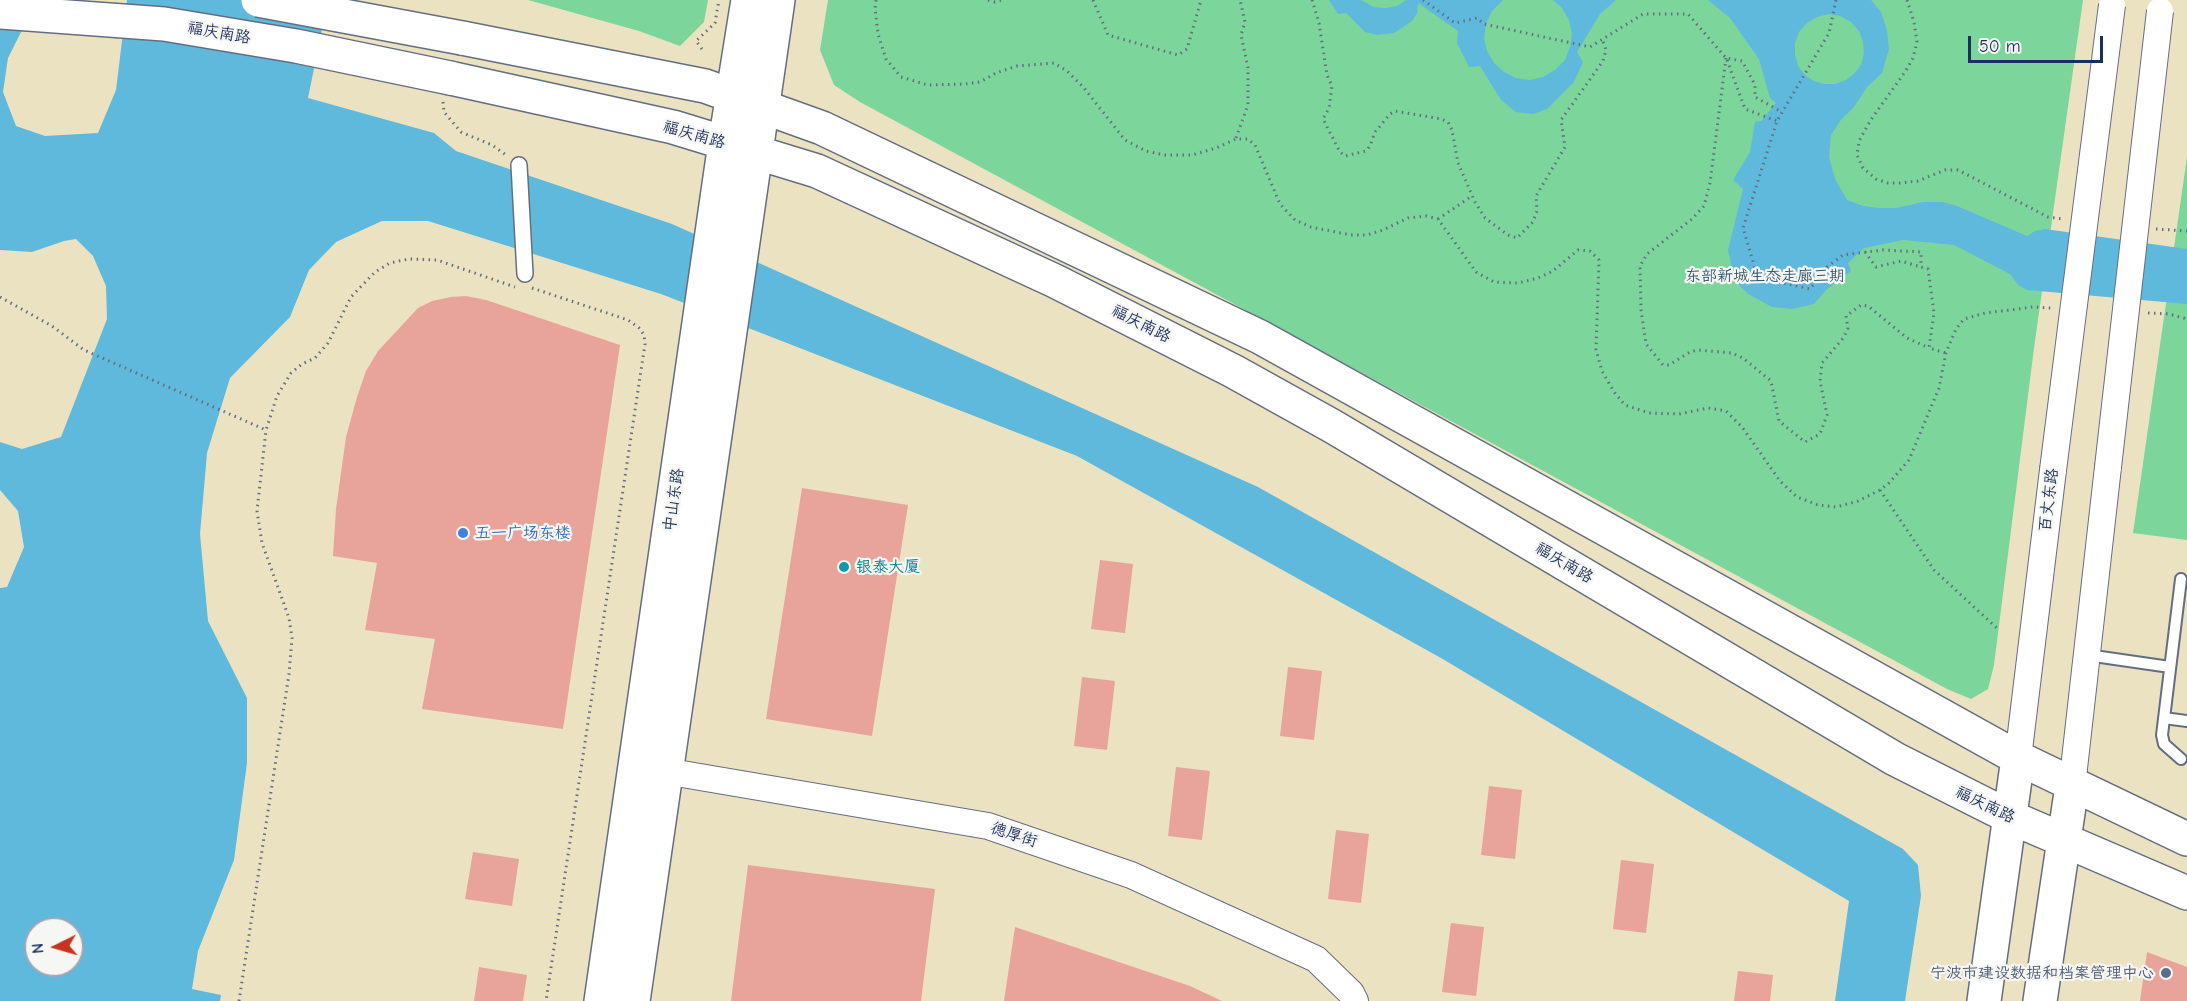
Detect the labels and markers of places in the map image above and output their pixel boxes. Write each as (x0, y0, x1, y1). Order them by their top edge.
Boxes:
place label: 五一广场东楼 (475, 523, 571, 543)
marker: 五一广场东楼 (456, 526, 470, 540)
place label: 银泰大厦 (856, 557, 920, 577)
marker: 银泰大厦 (837, 560, 851, 574)
place label: 宁波市建设数据和档案管理中心 (1930, 963, 2154, 983)
marker: 宁波市建设数据和档案管理中心 (2159, 966, 2173, 980)

